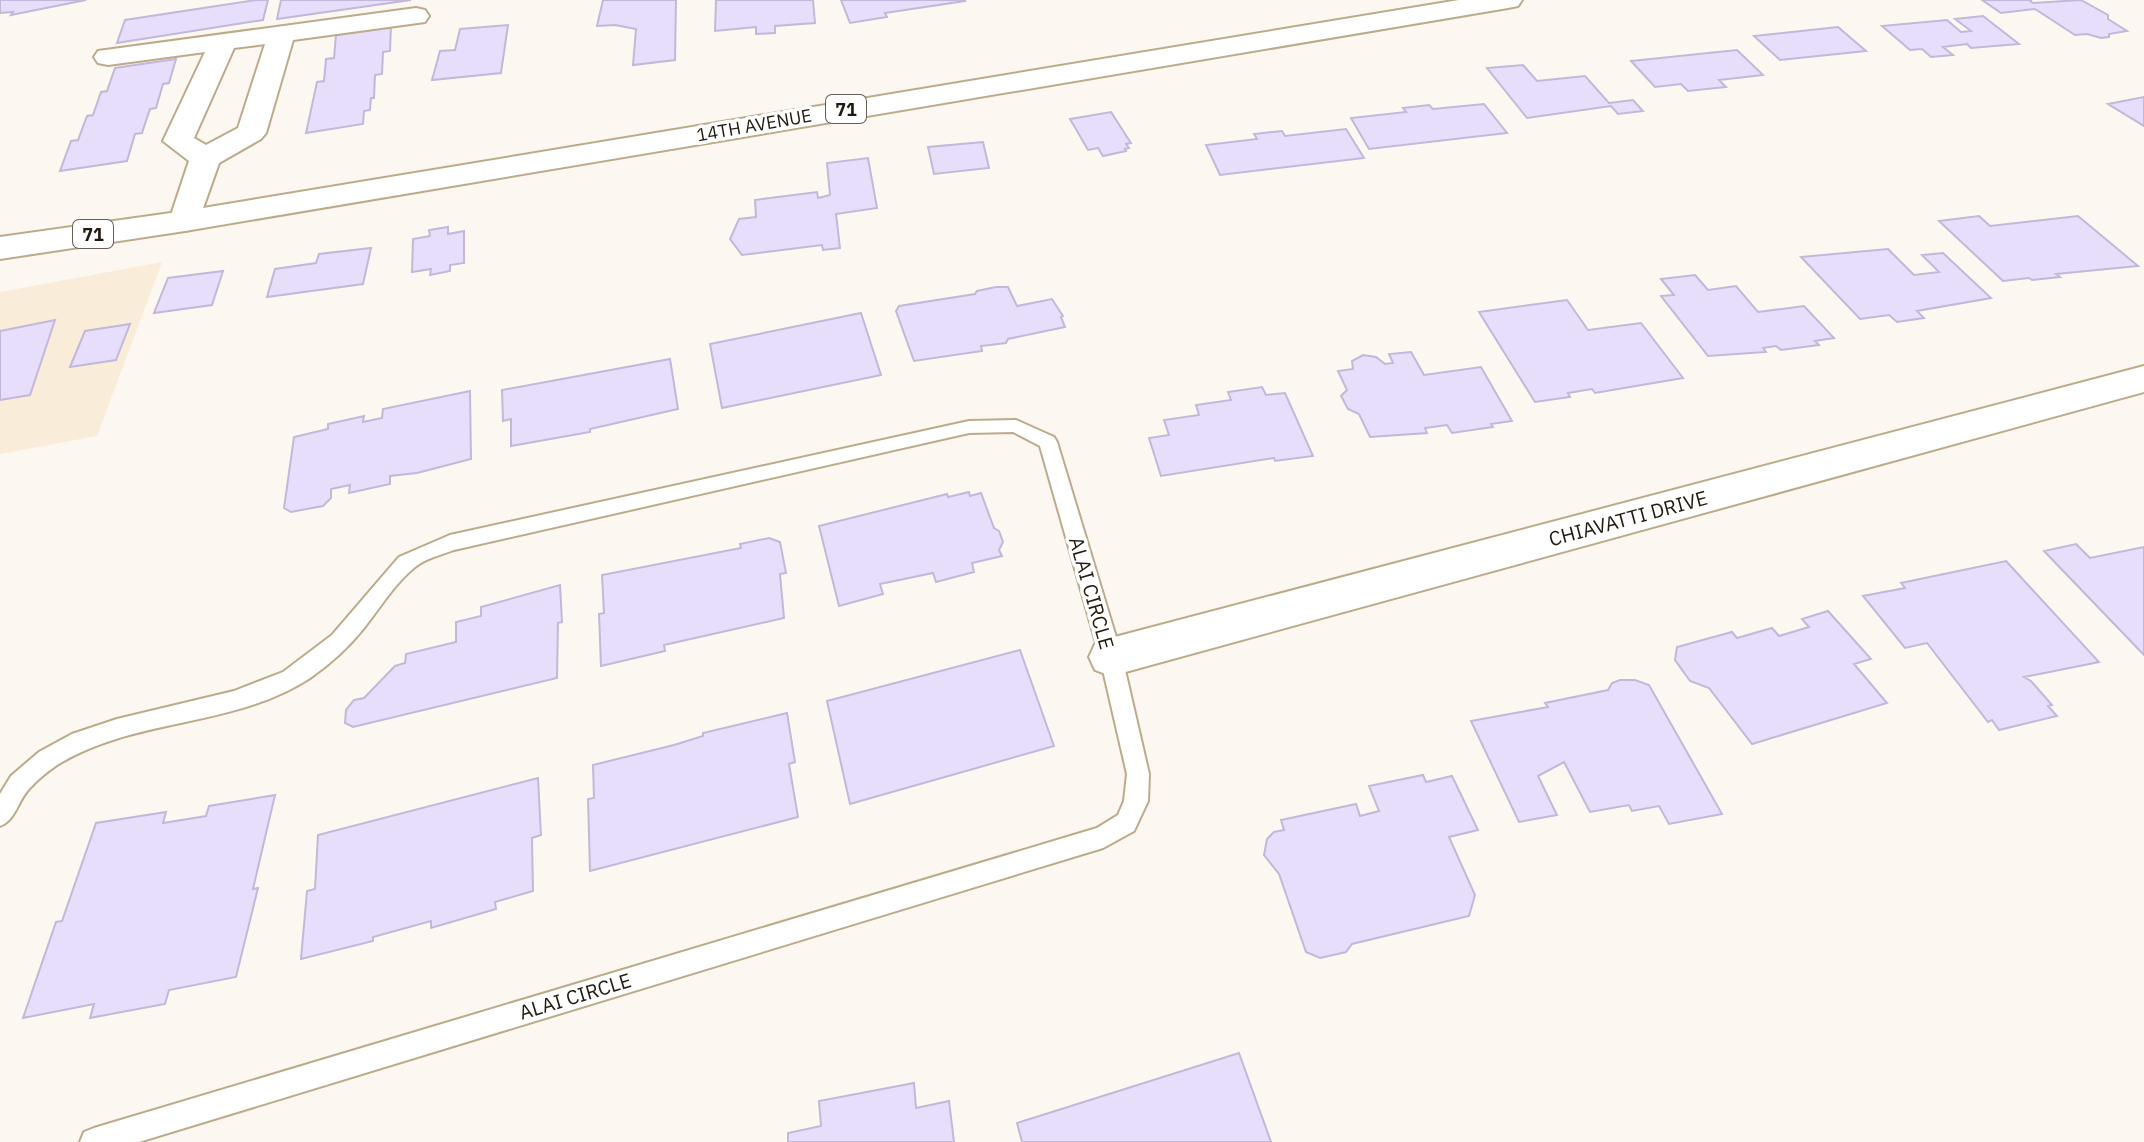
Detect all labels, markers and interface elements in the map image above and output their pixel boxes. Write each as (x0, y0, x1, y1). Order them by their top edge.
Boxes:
road number: 71 (826, 95, 866, 123)
street label: 14TH AVENUE (695, 104, 813, 146)
road number: 71 (73, 220, 113, 248)
street label: CHIAVATTI DRIVE (1546, 484, 1710, 552)
street label: ALAI CIRCLE (1063, 534, 1121, 652)
street label: ALAI CIRCLE (516, 966, 634, 1026)

